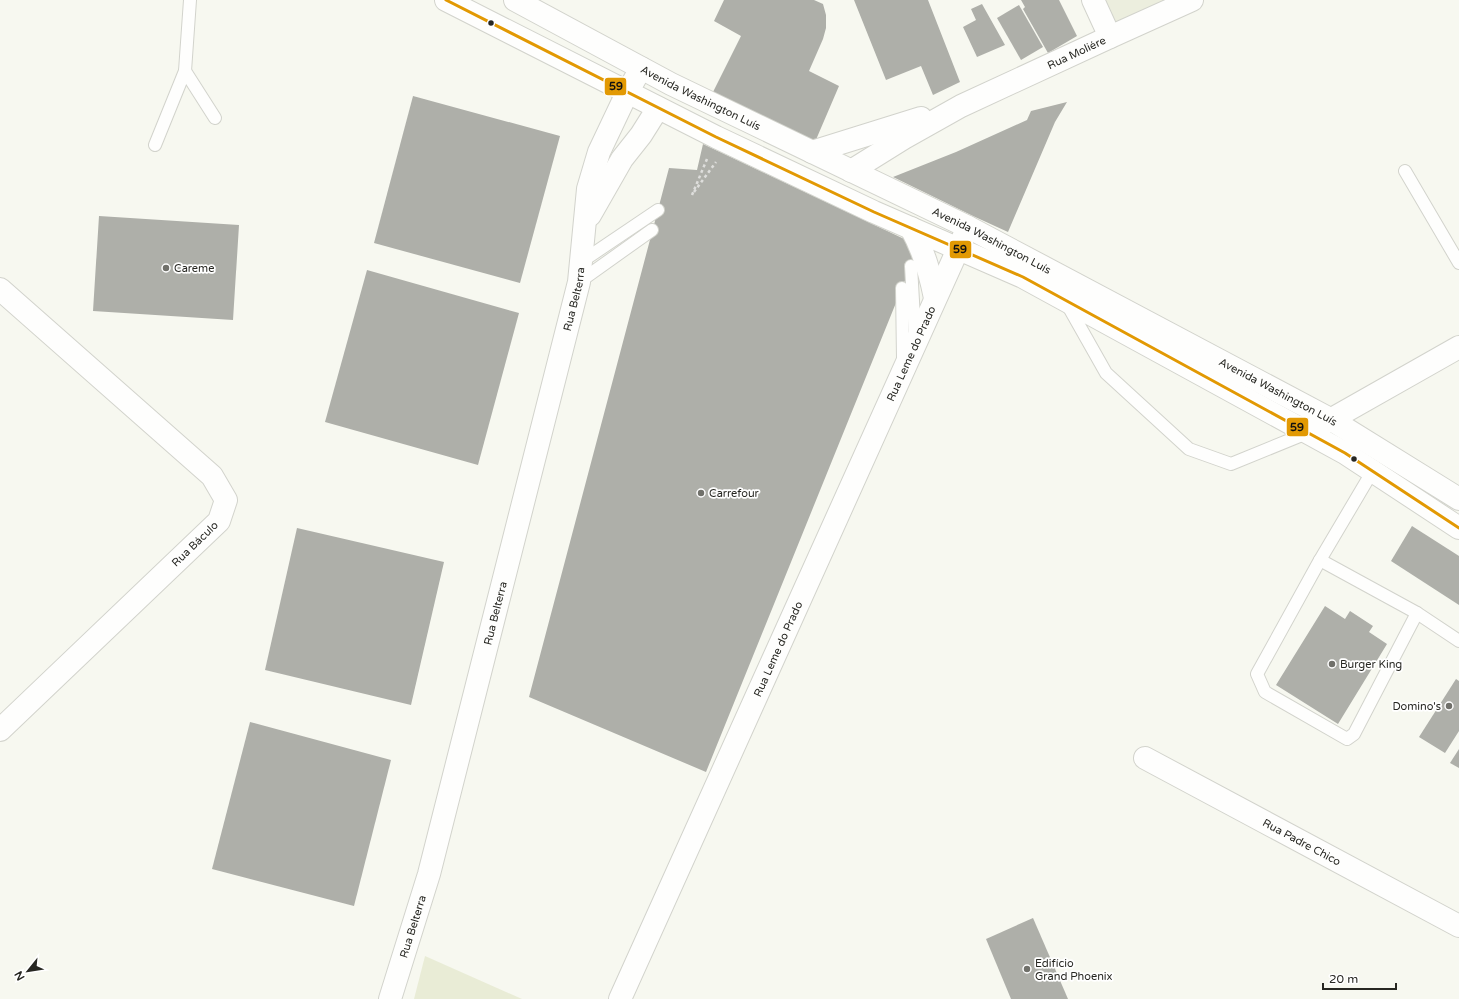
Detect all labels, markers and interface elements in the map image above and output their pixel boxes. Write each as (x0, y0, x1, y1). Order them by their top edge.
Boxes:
unlabelled marker (486, 18, 496, 28)
street label: Rua Moliére (1045, 33, 1108, 72)
street label: Avenida Washington Luís (639, 63, 763, 133)
line badge: 59 (604, 77, 627, 96)
text: 59 (609, 80, 623, 93)
street label: Avenida Washington Luís (930, 204, 1053, 276)
line badge: 59 (949, 240, 972, 259)
text: 59 (953, 243, 967, 256)
place label: Careme (174, 262, 214, 275)
marker: Careme (161, 263, 171, 273)
street label: Rua Belterra (560, 267, 587, 332)
street label: Rua Leme do Prado (884, 304, 938, 403)
street label: Avenida Washington Luís (1217, 355, 1340, 428)
line badge: 59 (1286, 417, 1309, 437)
text: 59 (1290, 421, 1304, 434)
unlabelled marker (1349, 454, 1359, 464)
place label: Carrefour (709, 487, 760, 500)
marker: Carrefour (696, 488, 706, 498)
street label: Rua Báculo (169, 518, 221, 569)
street label: Rua Belterra (481, 580, 509, 646)
street label: Rua Leme do Prado (751, 599, 805, 699)
place label: Burger King (1340, 658, 1402, 671)
marker: Burger King (1327, 659, 1337, 669)
place label: Domino's (1392, 700, 1441, 713)
marker: Domino's (1444, 701, 1454, 711)
street label: Rua Padre Chico (1261, 816, 1343, 868)
street label: Rua Belterra (397, 893, 429, 959)
north arrow (8, 951, 48, 991)
place label: Edifício Grand Phoenix (1035, 957, 1113, 983)
marker: Edifício Grand Phoenix (1022, 964, 1032, 974)
scale bar (1323, 965, 1396, 991)
text: N (12, 969, 28, 983)
text: 20 m (1329, 972, 1358, 986)

